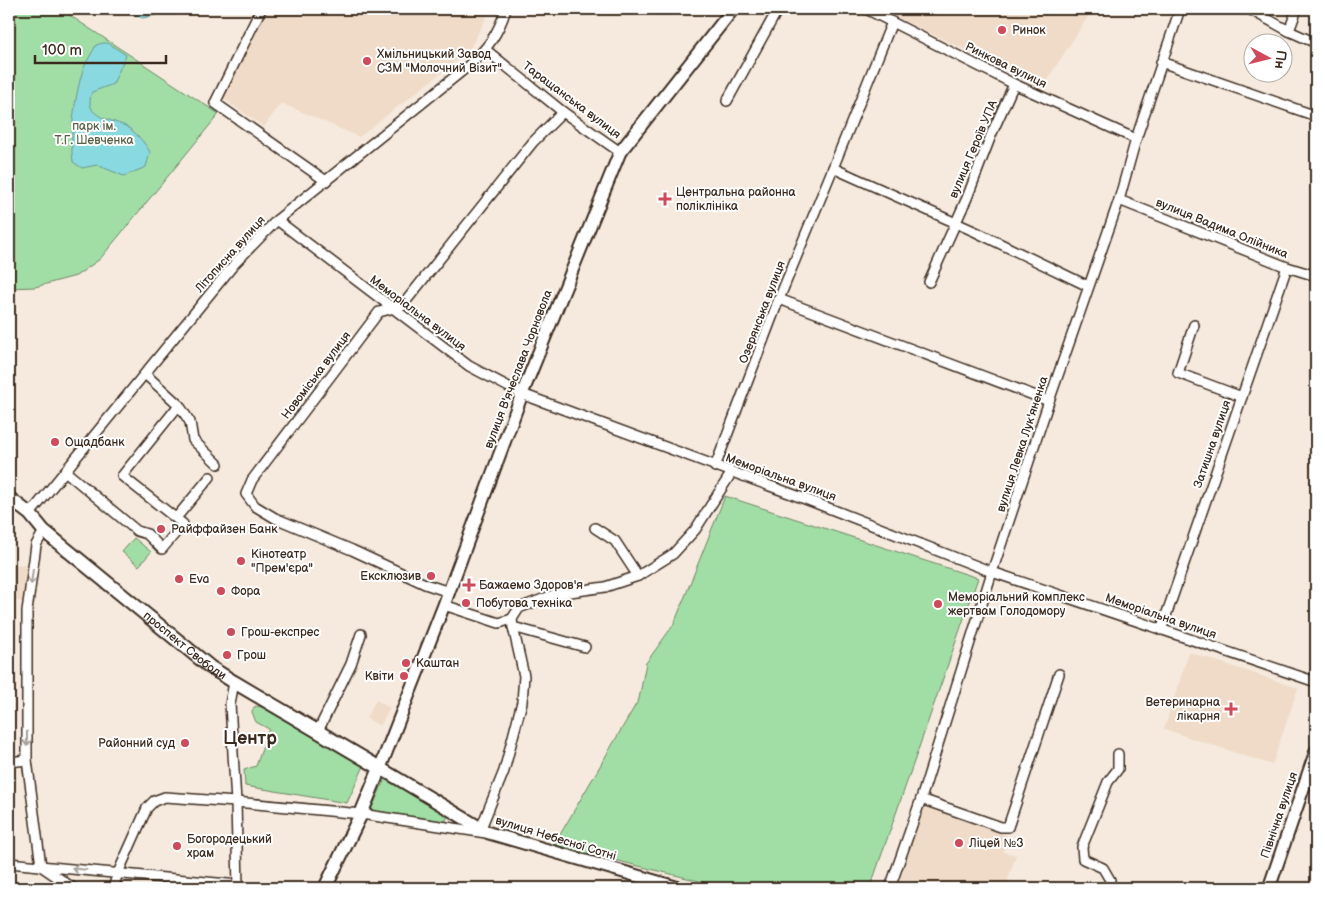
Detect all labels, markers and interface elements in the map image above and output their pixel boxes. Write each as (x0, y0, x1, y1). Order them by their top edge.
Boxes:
place label: Ринок (1012, 23, 1046, 38)
marker: Ринок (996, 24, 1008, 36)
scale bar (35, 32, 166, 64)
north arrow (1242, 32, 1292, 82)
street label: Ринкова вулиця (962, 39, 1049, 92)
text: 100 m (42, 41, 82, 60)
place label: Хмільницький Завод СЗМ "Молочний Візит" (377, 47, 502, 76)
text: Пн (1271, 49, 1290, 70)
marker: Хмільницький Завод СЗМ "Молочний Візит" (361, 55, 373, 67)
street label: Таращанська вулиця (520, 59, 624, 142)
street label: вулиця Героїв УПА (946, 97, 1001, 200)
park label: парк ім. Т.Г. Шевченка (54, 119, 134, 148)
place label: Центральна районна поліклініка (676, 185, 796, 214)
marker: Центральна районна поліклініка (658, 192, 672, 206)
street label: вулиця Вадима Олійника (1154, 195, 1290, 262)
street label: Літописна вулиця (191, 213, 269, 296)
street label: Озерянська вулиця (736, 258, 789, 366)
street label: Меморіальна вулиця (367, 272, 469, 355)
street label: вулиця В'ячеслава Чорновола (481, 288, 556, 451)
street label: Новоміська вулиця (279, 328, 354, 422)
street label: вулиця Левка Лук'яненка (993, 374, 1052, 514)
street label: Затишна вулиця (1190, 398, 1235, 490)
place label: Ощадбанк (65, 435, 125, 450)
marker: Ощадбанк (49, 436, 61, 448)
street label: Меморіальна вулиця (723, 450, 839, 505)
place label: Райффайзен Банк (171, 522, 278, 537)
marker: Райффайзен Банк (155, 523, 167, 535)
place label: Кінотеатр "Прем'єра" (251, 547, 313, 576)
marker: Кінотеатр "Прем'єра" (235, 555, 247, 567)
one-way arrow (27, 569, 37, 585)
place label: Ексклюзив (360, 569, 422, 584)
marker: Ексклюзив (425, 570, 437, 582)
place label: Eva (189, 572, 210, 587)
marker: Eva (173, 573, 185, 585)
place label: Бажаемо Здоров'я (479, 578, 583, 593)
marker: Бажаемо Здоров'я (463, 579, 475, 591)
place label: Фора (231, 584, 260, 599)
marker: Фора (215, 585, 227, 597)
place label: Меморіальний комплекс жертвам Голодомору (948, 590, 1085, 619)
street label: Меморіальна вулиця (1103, 590, 1219, 643)
place label: Побутова техніка (476, 596, 572, 611)
marker: Побутова техніка (460, 597, 472, 609)
marker: Меморіальний комплекс жертвам Голодомору (932, 598, 944, 610)
street label: проспект Свободи (140, 608, 229, 683)
place label: Грош-експрес (241, 625, 319, 640)
marker: Грош-експрес (225, 626, 237, 638)
place label: Грош (237, 648, 266, 663)
marker: Грош (221, 649, 233, 661)
place label: Каштан (416, 656, 459, 671)
marker: Каштан (400, 657, 412, 669)
place label: Квіти (365, 669, 394, 684)
marker: Квіти (398, 670, 410, 682)
place label: Ветеринарна лікарня (1145, 695, 1220, 724)
marker: Ветеринарна лікарня (1224, 702, 1238, 716)
district label: Центр (223, 728, 277, 749)
one-way arrow (22, 731, 32, 747)
place label: Районний суд (98, 736, 176, 751)
marker: Районний суд (179, 737, 191, 749)
street label: Північна вулиця (1258, 770, 1301, 860)
street label: вулиця Небесної Сотні (494, 813, 618, 864)
place label: Богородецький храм (187, 832, 272, 861)
place label: Ліцей №3 (968, 836, 1024, 851)
marker: Ліцей №3 (953, 837, 965, 849)
marker: Богородецький храм (171, 840, 183, 852)
one-way arrow (72, 865, 88, 874)

